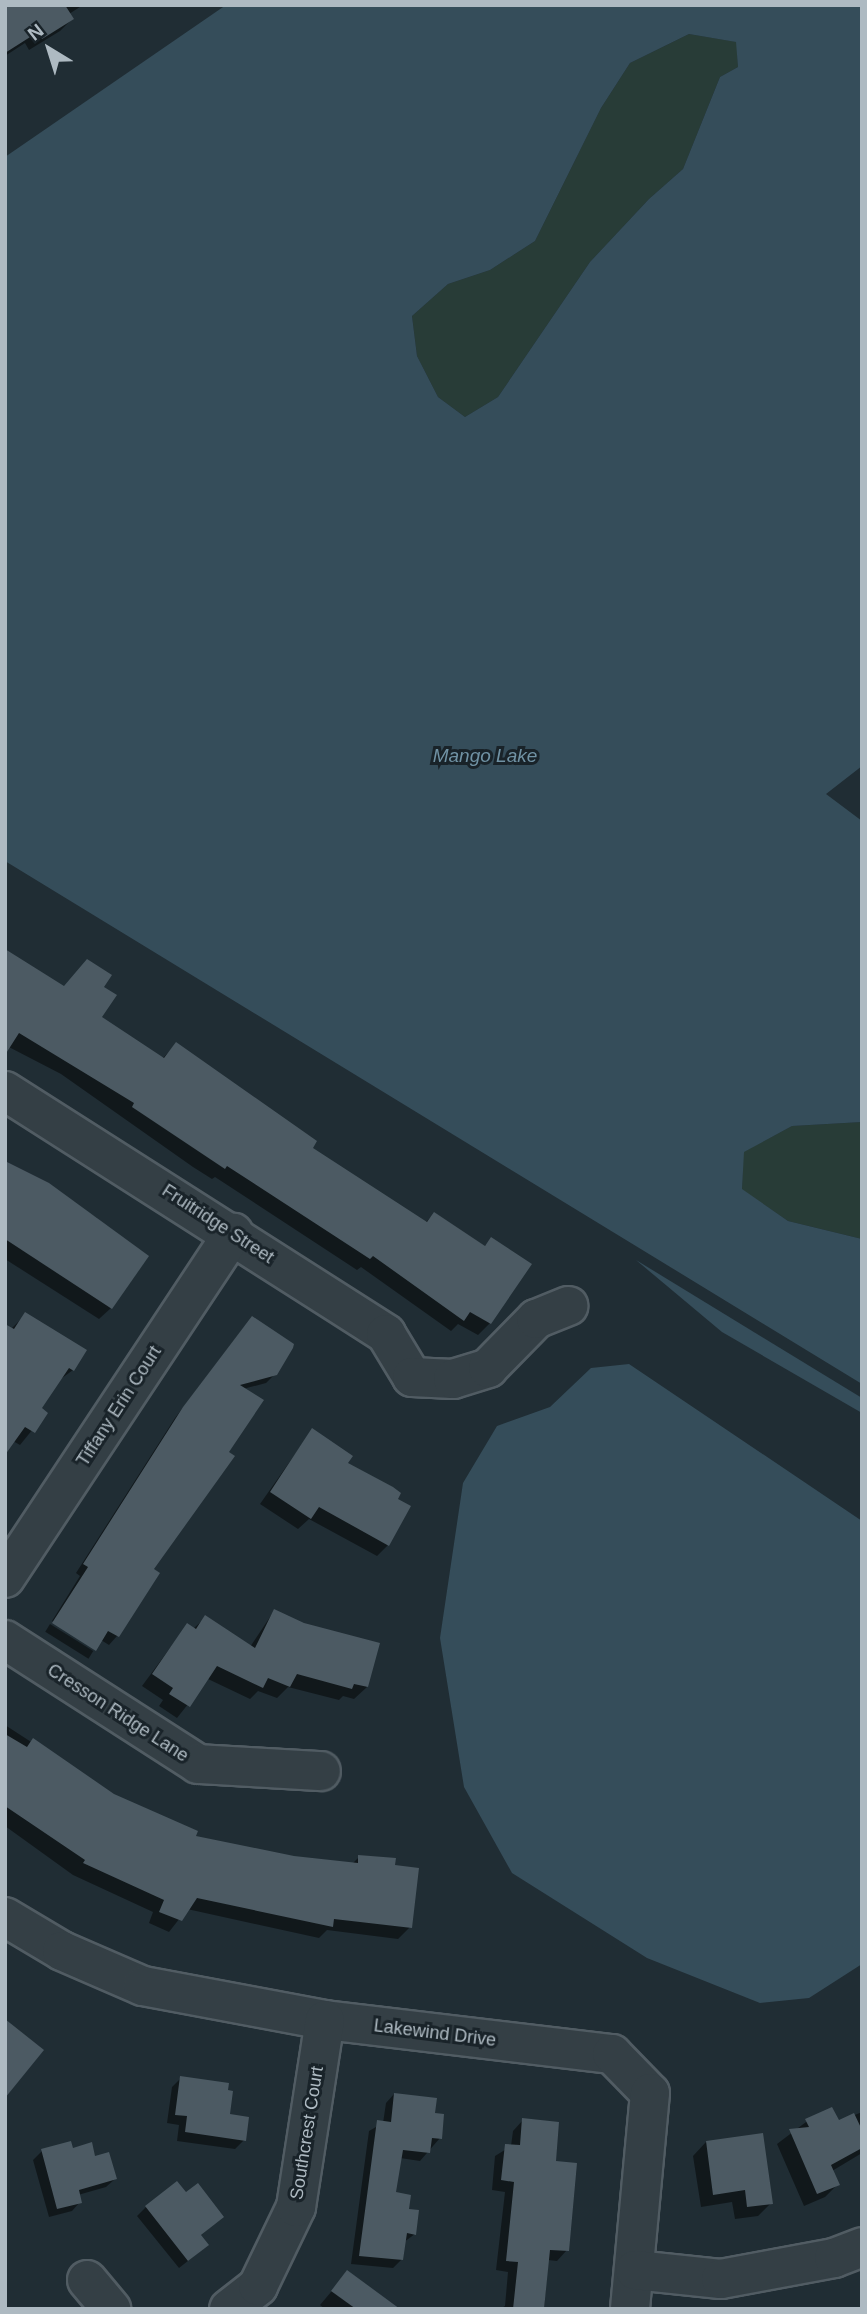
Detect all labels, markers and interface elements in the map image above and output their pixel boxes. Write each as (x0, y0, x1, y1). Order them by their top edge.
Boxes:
north arrow (14, 14, 84, 84)
text: N (24, 20, 48, 45)
water label: Mango Lake (433, 745, 537, 767)
street label: Fruitridge Street (158, 1180, 278, 1268)
street label: Tiffany Erin Court (72, 1342, 166, 1470)
street label: Cresson Ridge Lane (43, 1659, 193, 1767)
street label: Lakewind Drive (373, 2015, 497, 2051)
street label: Southcrest Court (286, 2065, 328, 2201)

